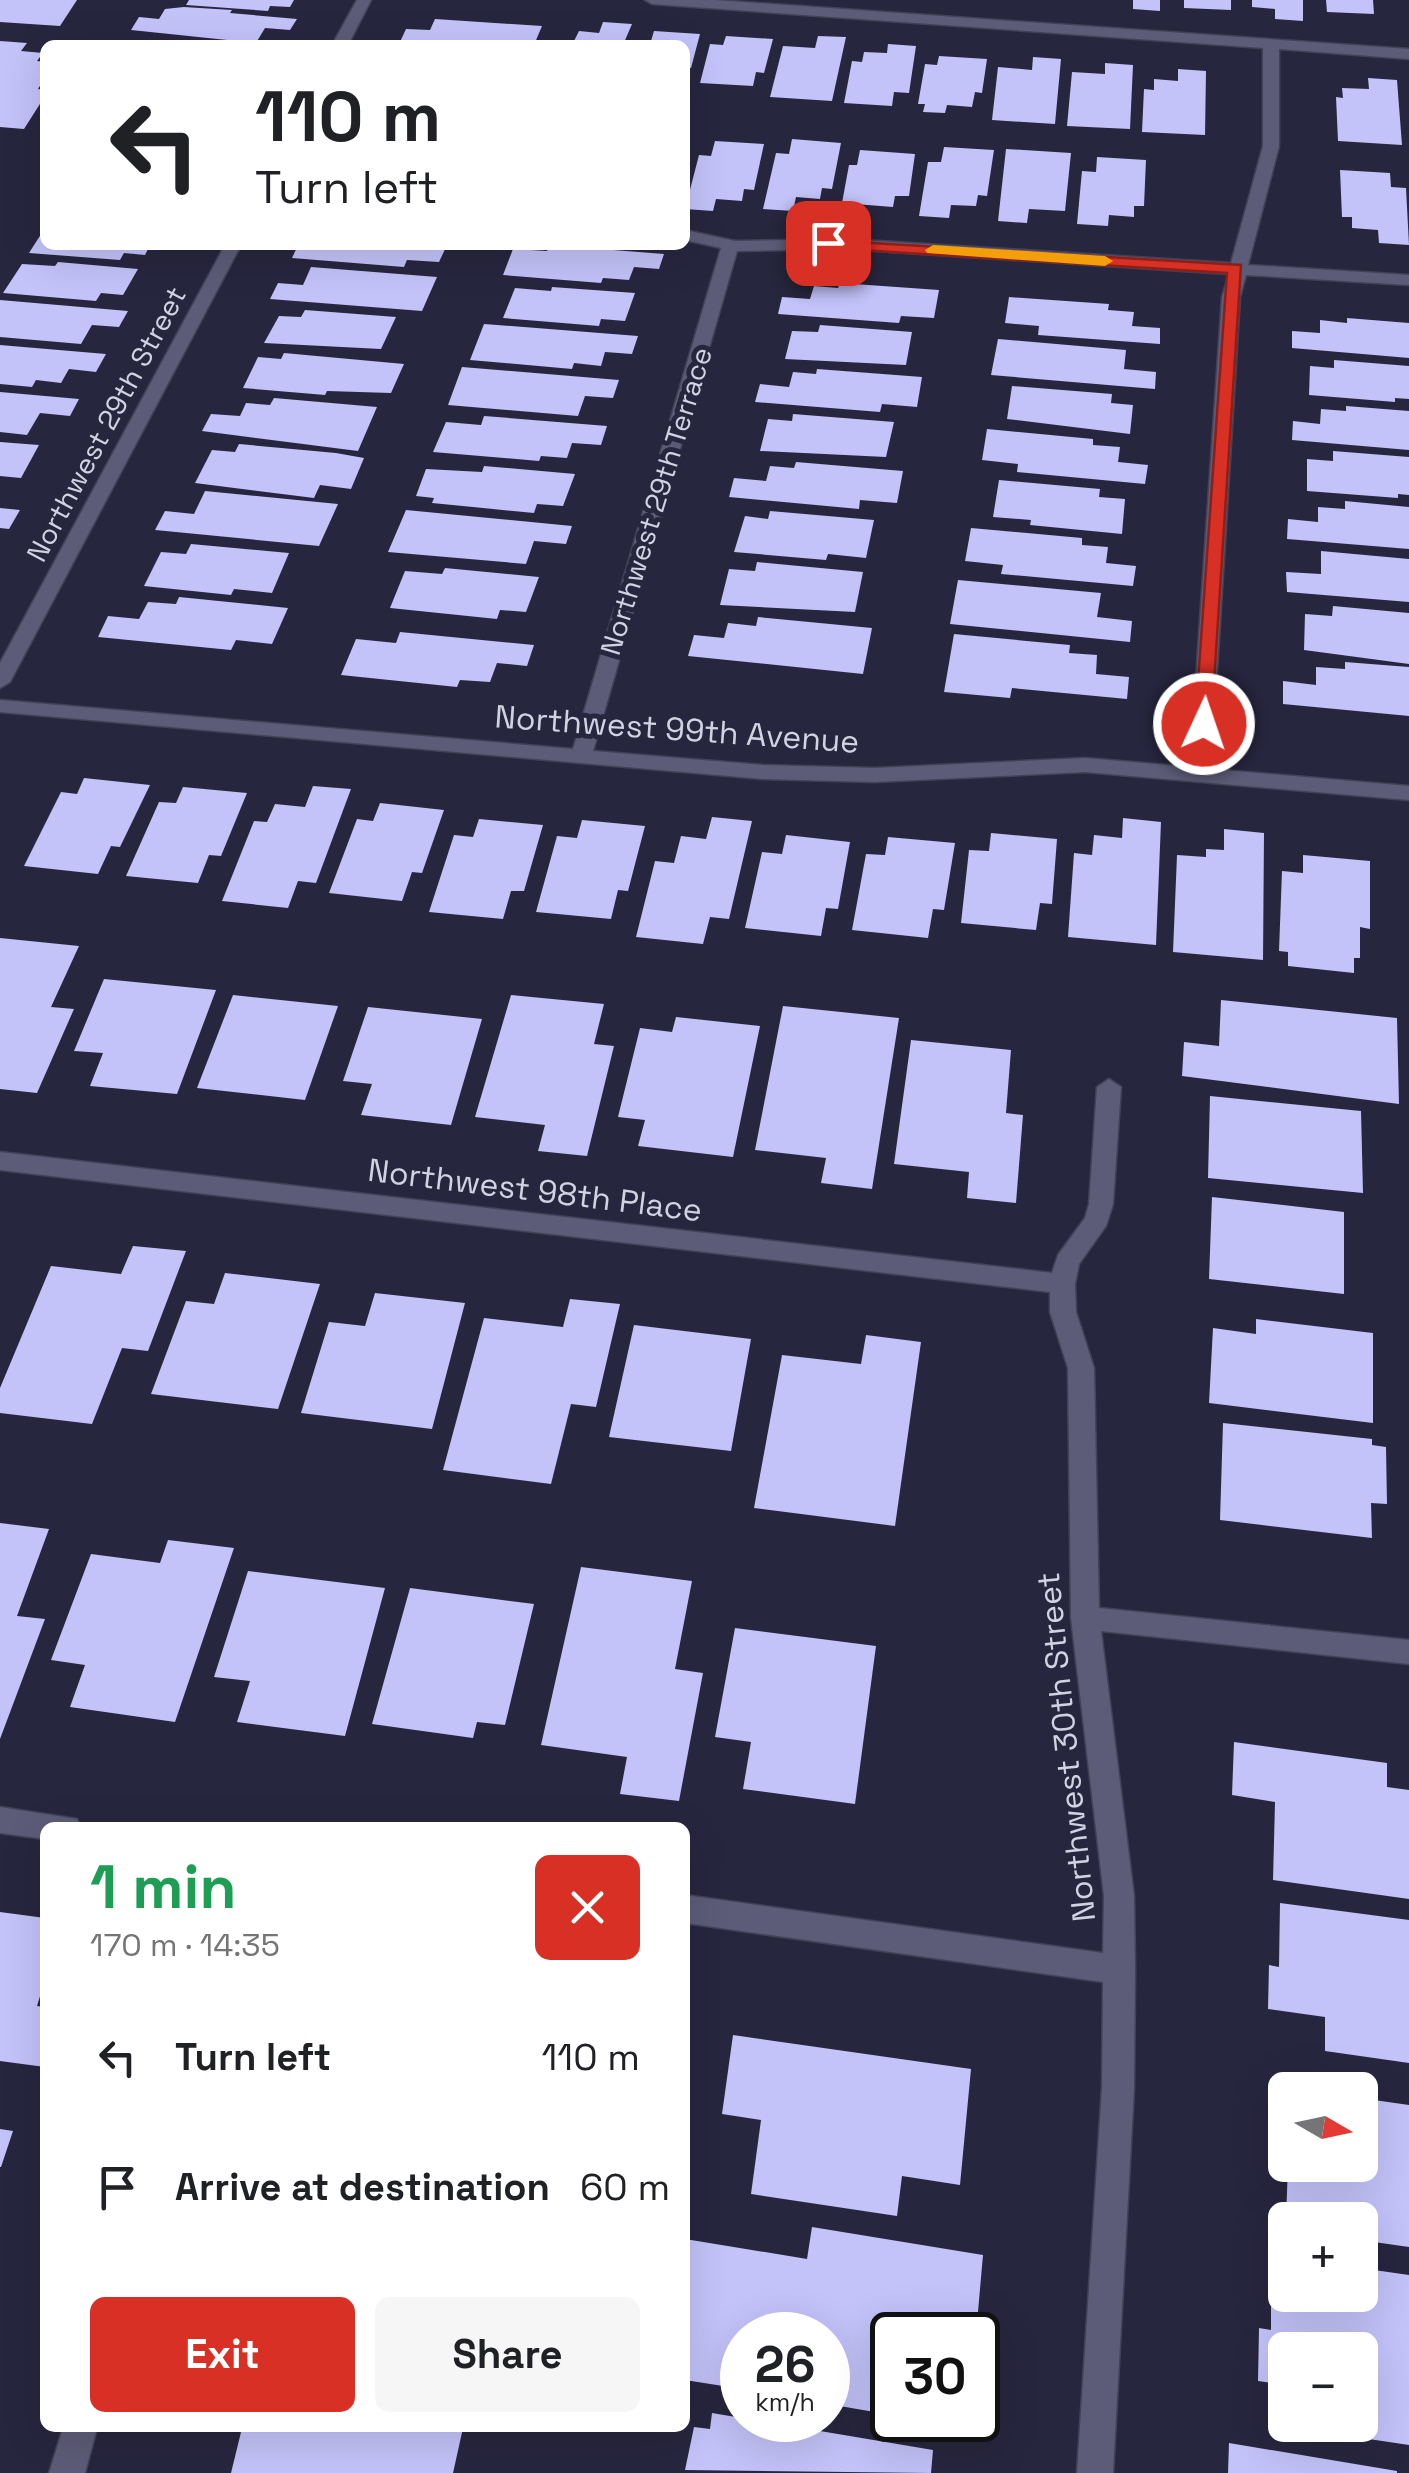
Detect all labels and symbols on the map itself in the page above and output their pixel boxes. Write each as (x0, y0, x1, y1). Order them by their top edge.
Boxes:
pin (786, 201, 871, 286)
street label: Northwest 29th Street (18, 280, 194, 568)
street label: Northwest 29th Terrace (592, 343, 720, 659)
position arrow (1152, 672, 1256, 776)
street label: Northwest 99th Avenue (493, 696, 861, 762)
street label: Northwest 98th Place (366, 1150, 704, 1230)
street label: Northwest 30th Street (1028, 1570, 1104, 1924)
north arrow (1268, 2072, 1378, 2182)
speed limit sign: 30 (870, 2312, 1000, 2442)

